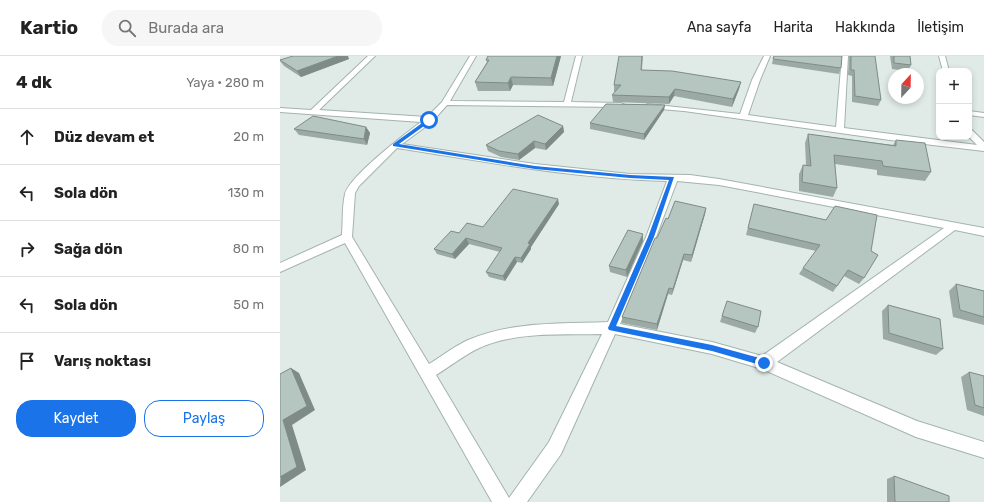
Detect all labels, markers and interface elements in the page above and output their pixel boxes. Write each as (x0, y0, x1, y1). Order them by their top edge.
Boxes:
search box (102, 10, 382, 46)
text: Kartio (20, 16, 78, 39)
icon: search (116, 17, 138, 39)
text: Burada ara (148, 19, 224, 37)
text: Ana sayfa (687, 19, 751, 36)
text: Harita (773, 19, 813, 36)
text: Hakkında (835, 19, 895, 36)
text: İletişim (917, 19, 964, 36)
north arrow (888, 68, 924, 104)
map controls (936, 68, 972, 140)
button: + (936, 68, 972, 104)
text: 4 dk (16, 72, 52, 92)
text: Yaya · 280 m (186, 75, 264, 90)
button: − (936, 104, 972, 140)
route start (420, 111, 438, 129)
icon: ahead (16, 126, 38, 148)
text: Düz devam et (54, 128, 154, 146)
text: 20 m (233, 129, 264, 144)
icon: left (16, 182, 38, 204)
text: Sola dön (54, 184, 118, 202)
text: 130 m (228, 185, 264, 200)
icon: right (16, 238, 38, 260)
text: Sağa dön (54, 240, 123, 258)
text: 80 m (233, 241, 264, 256)
icon: left (16, 294, 38, 316)
text: Sola dön (54, 296, 118, 314)
text: 50 m (233, 297, 264, 312)
icon: arrive (16, 350, 38, 372)
text: Varış noktası (54, 352, 151, 370)
route end (755, 354, 773, 372)
button: Kaydet (16, 400, 136, 437)
button: Paylaş (144, 400, 264, 437)

